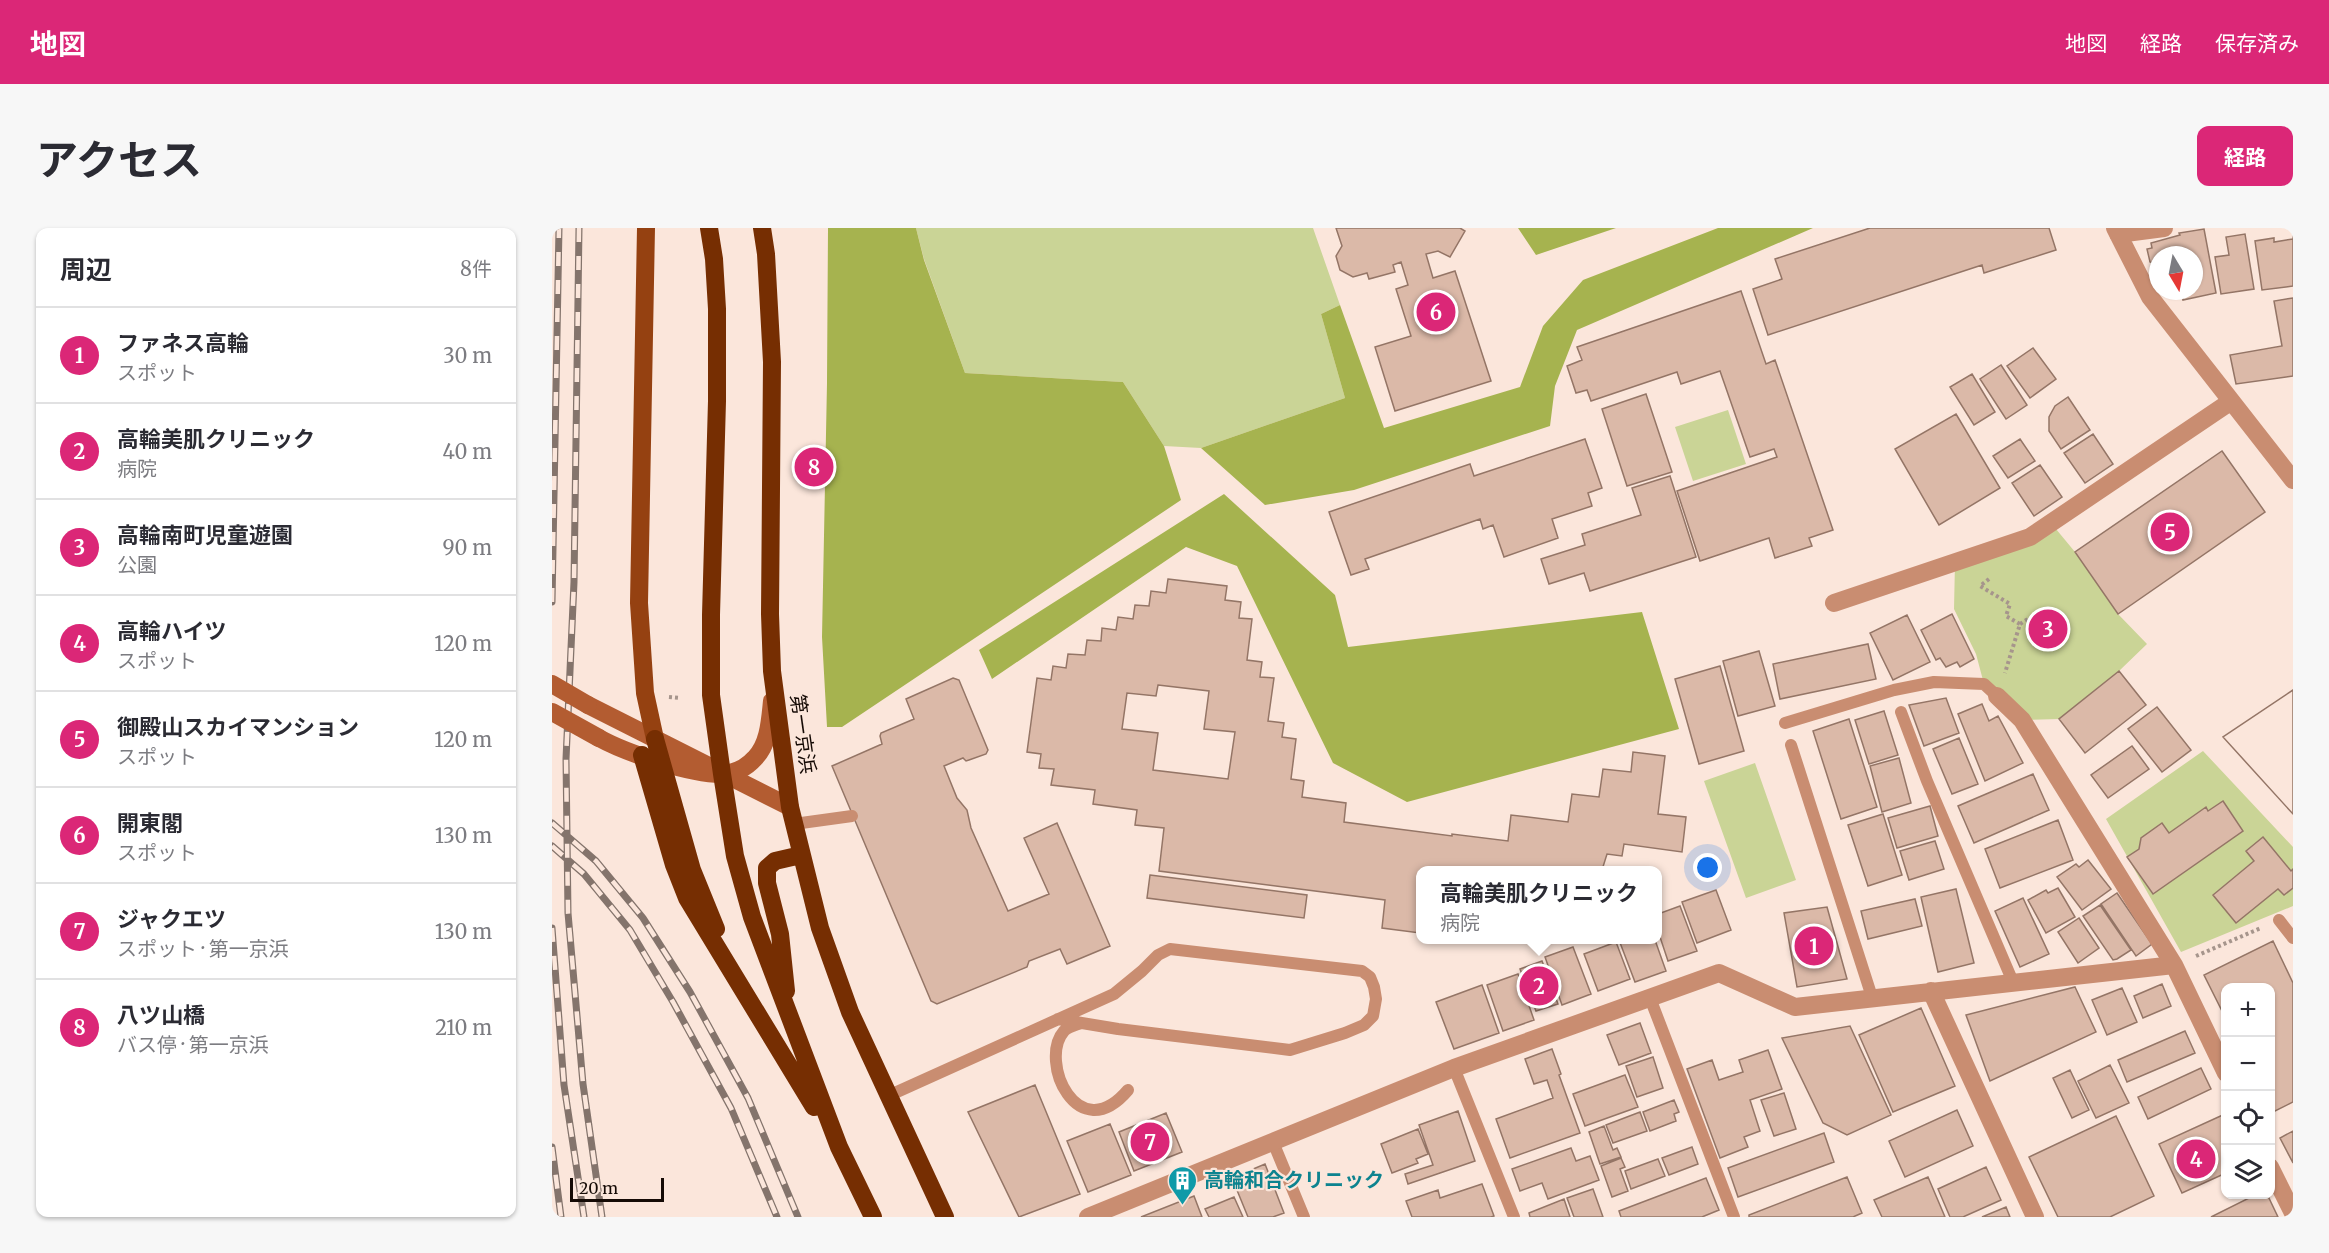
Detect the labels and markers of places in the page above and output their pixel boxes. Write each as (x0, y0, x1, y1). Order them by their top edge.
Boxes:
pin: 6 (1416, 290, 1456, 334)
pin: 8 (794, 444, 834, 490)
pin: 5 (2150, 510, 2190, 554)
pin: 3 (2028, 606, 2068, 652)
pin: 1 (1794, 924, 1834, 968)
pin: 2 (1520, 964, 1558, 1008)
pin: 7 (1130, 1120, 1170, 1164)
pin: 4 (2176, 1136, 2216, 1182)
building icon: 高輪和合クリニック (1167, 1164, 1199, 1206)
place label: 高輪和合クリニック (1204, 1167, 1384, 1192)

